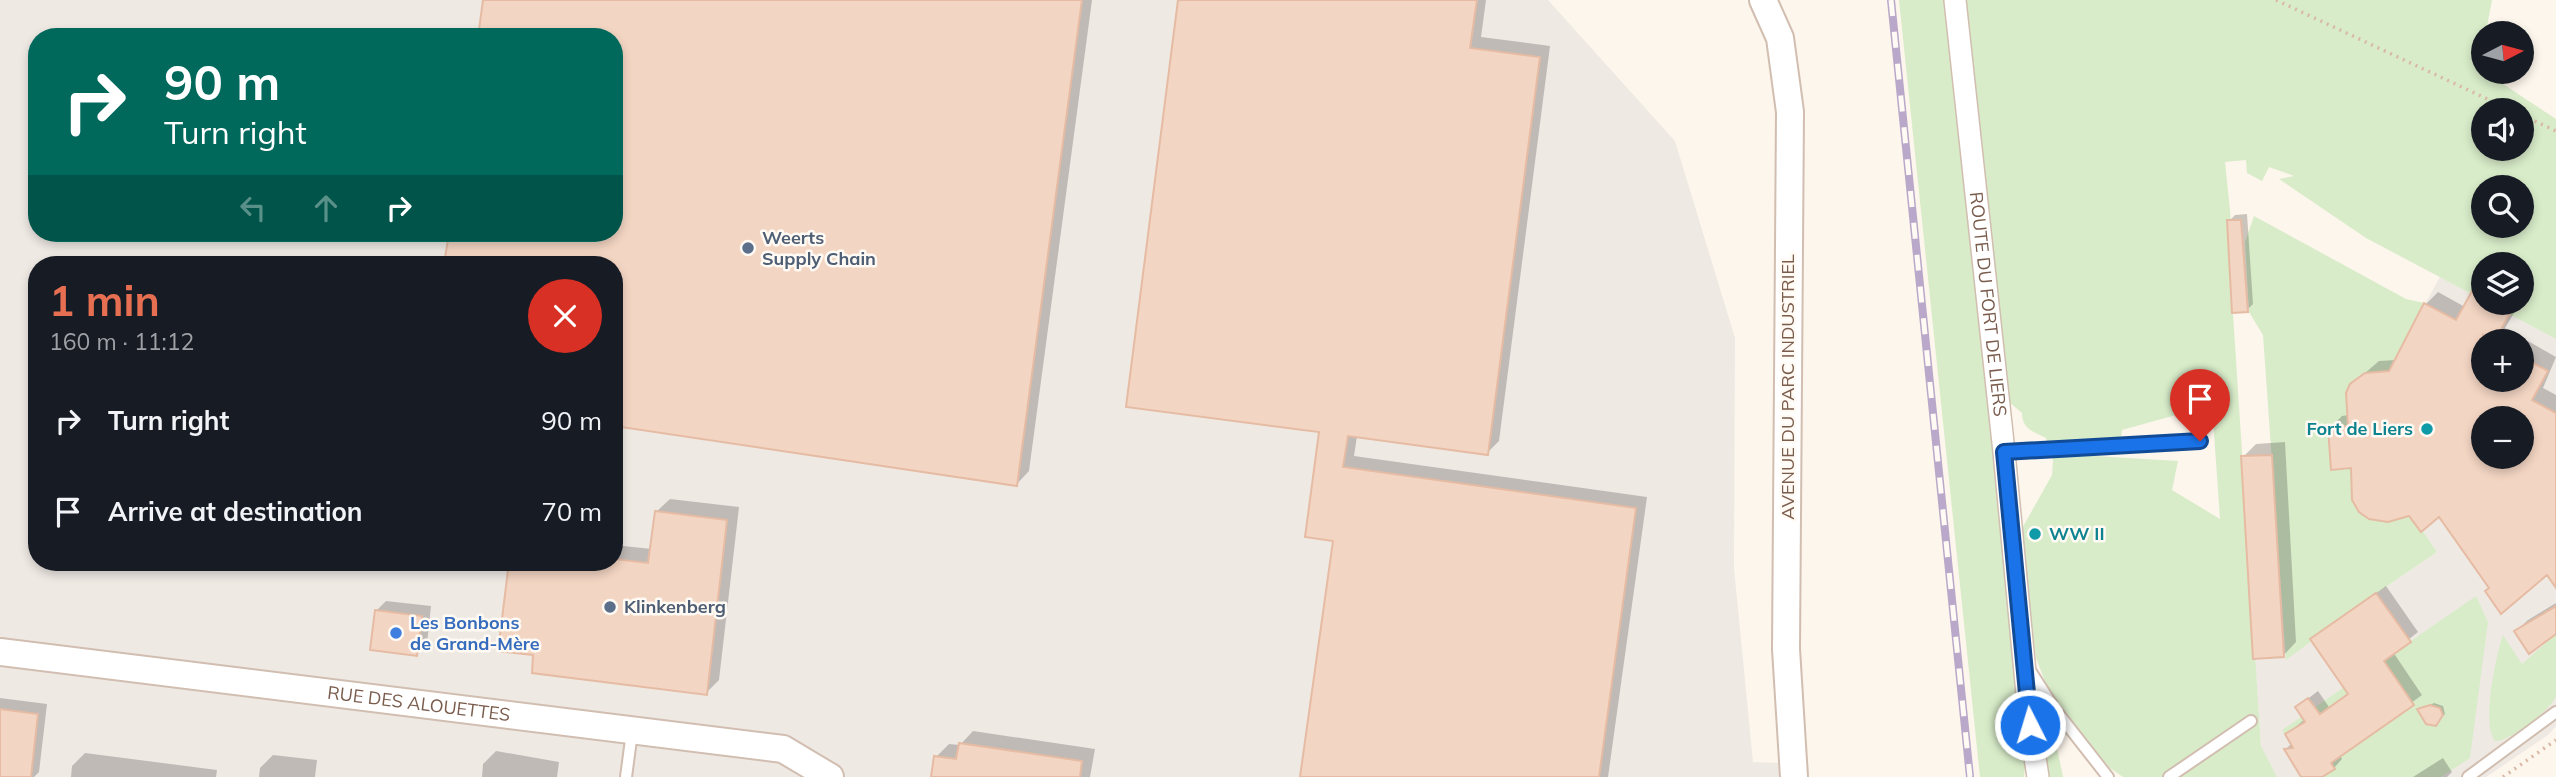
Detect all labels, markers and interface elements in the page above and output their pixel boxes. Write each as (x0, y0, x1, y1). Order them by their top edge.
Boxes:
north arrow (2471, 21, 2534, 84)
map controls (2471, 21, 2534, 469)
text: 90 m (164, 51, 280, 112)
icon: right (49, 56, 140, 147)
button: sound (2471, 98, 2534, 161)
text: Turn right (164, 112, 307, 152)
button: search (2471, 175, 2534, 238)
icon: left (234, 189, 272, 227)
icon: ahead (307, 189, 345, 227)
icon: right (380, 189, 418, 227)
street label: ROUTE DU FORT DE LIERS (1965, 191, 2012, 418)
place label: Weerts Supply Chain (762, 226, 876, 270)
marker: Weerts Supply Chain (740, 240, 756, 256)
button: layers (2471, 252, 2534, 315)
street label: AVENUE DU PARC INDUSTRIEL (1776, 254, 1799, 520)
text: 1 min (49, 274, 160, 327)
button: close (528, 279, 602, 353)
text: 160 m · 11:12 (49, 327, 194, 356)
button: + (2471, 329, 2534, 392)
pin (2170, 369, 2230, 441)
icon: arrive (2181, 380, 2219, 418)
icon: right (49, 402, 87, 440)
text: Turn right (108, 404, 229, 437)
text: 90 m (541, 404, 602, 437)
button: − (2471, 406, 2534, 469)
place label: Fort de Liers (2306, 417, 2413, 440)
marker: Fort de Liers (2419, 421, 2435, 437)
icon: arrive (49, 493, 87, 531)
text: Arrive at destination (108, 495, 363, 528)
text: 70 m (541, 495, 602, 528)
place label: WW II (2049, 522, 2105, 545)
marker: WW II (2027, 526, 2043, 542)
place label: Klinkenberg (624, 595, 726, 618)
marker: Klinkenberg (602, 599, 618, 615)
place label: Les Bonbons de Grand-Mère (410, 611, 540, 655)
marker: Les Bonbons de Grand-Mère (388, 625, 404, 641)
street label: RUE DES ALOUETTES (326, 681, 512, 726)
position arrow (1993, 688, 2067, 762)

